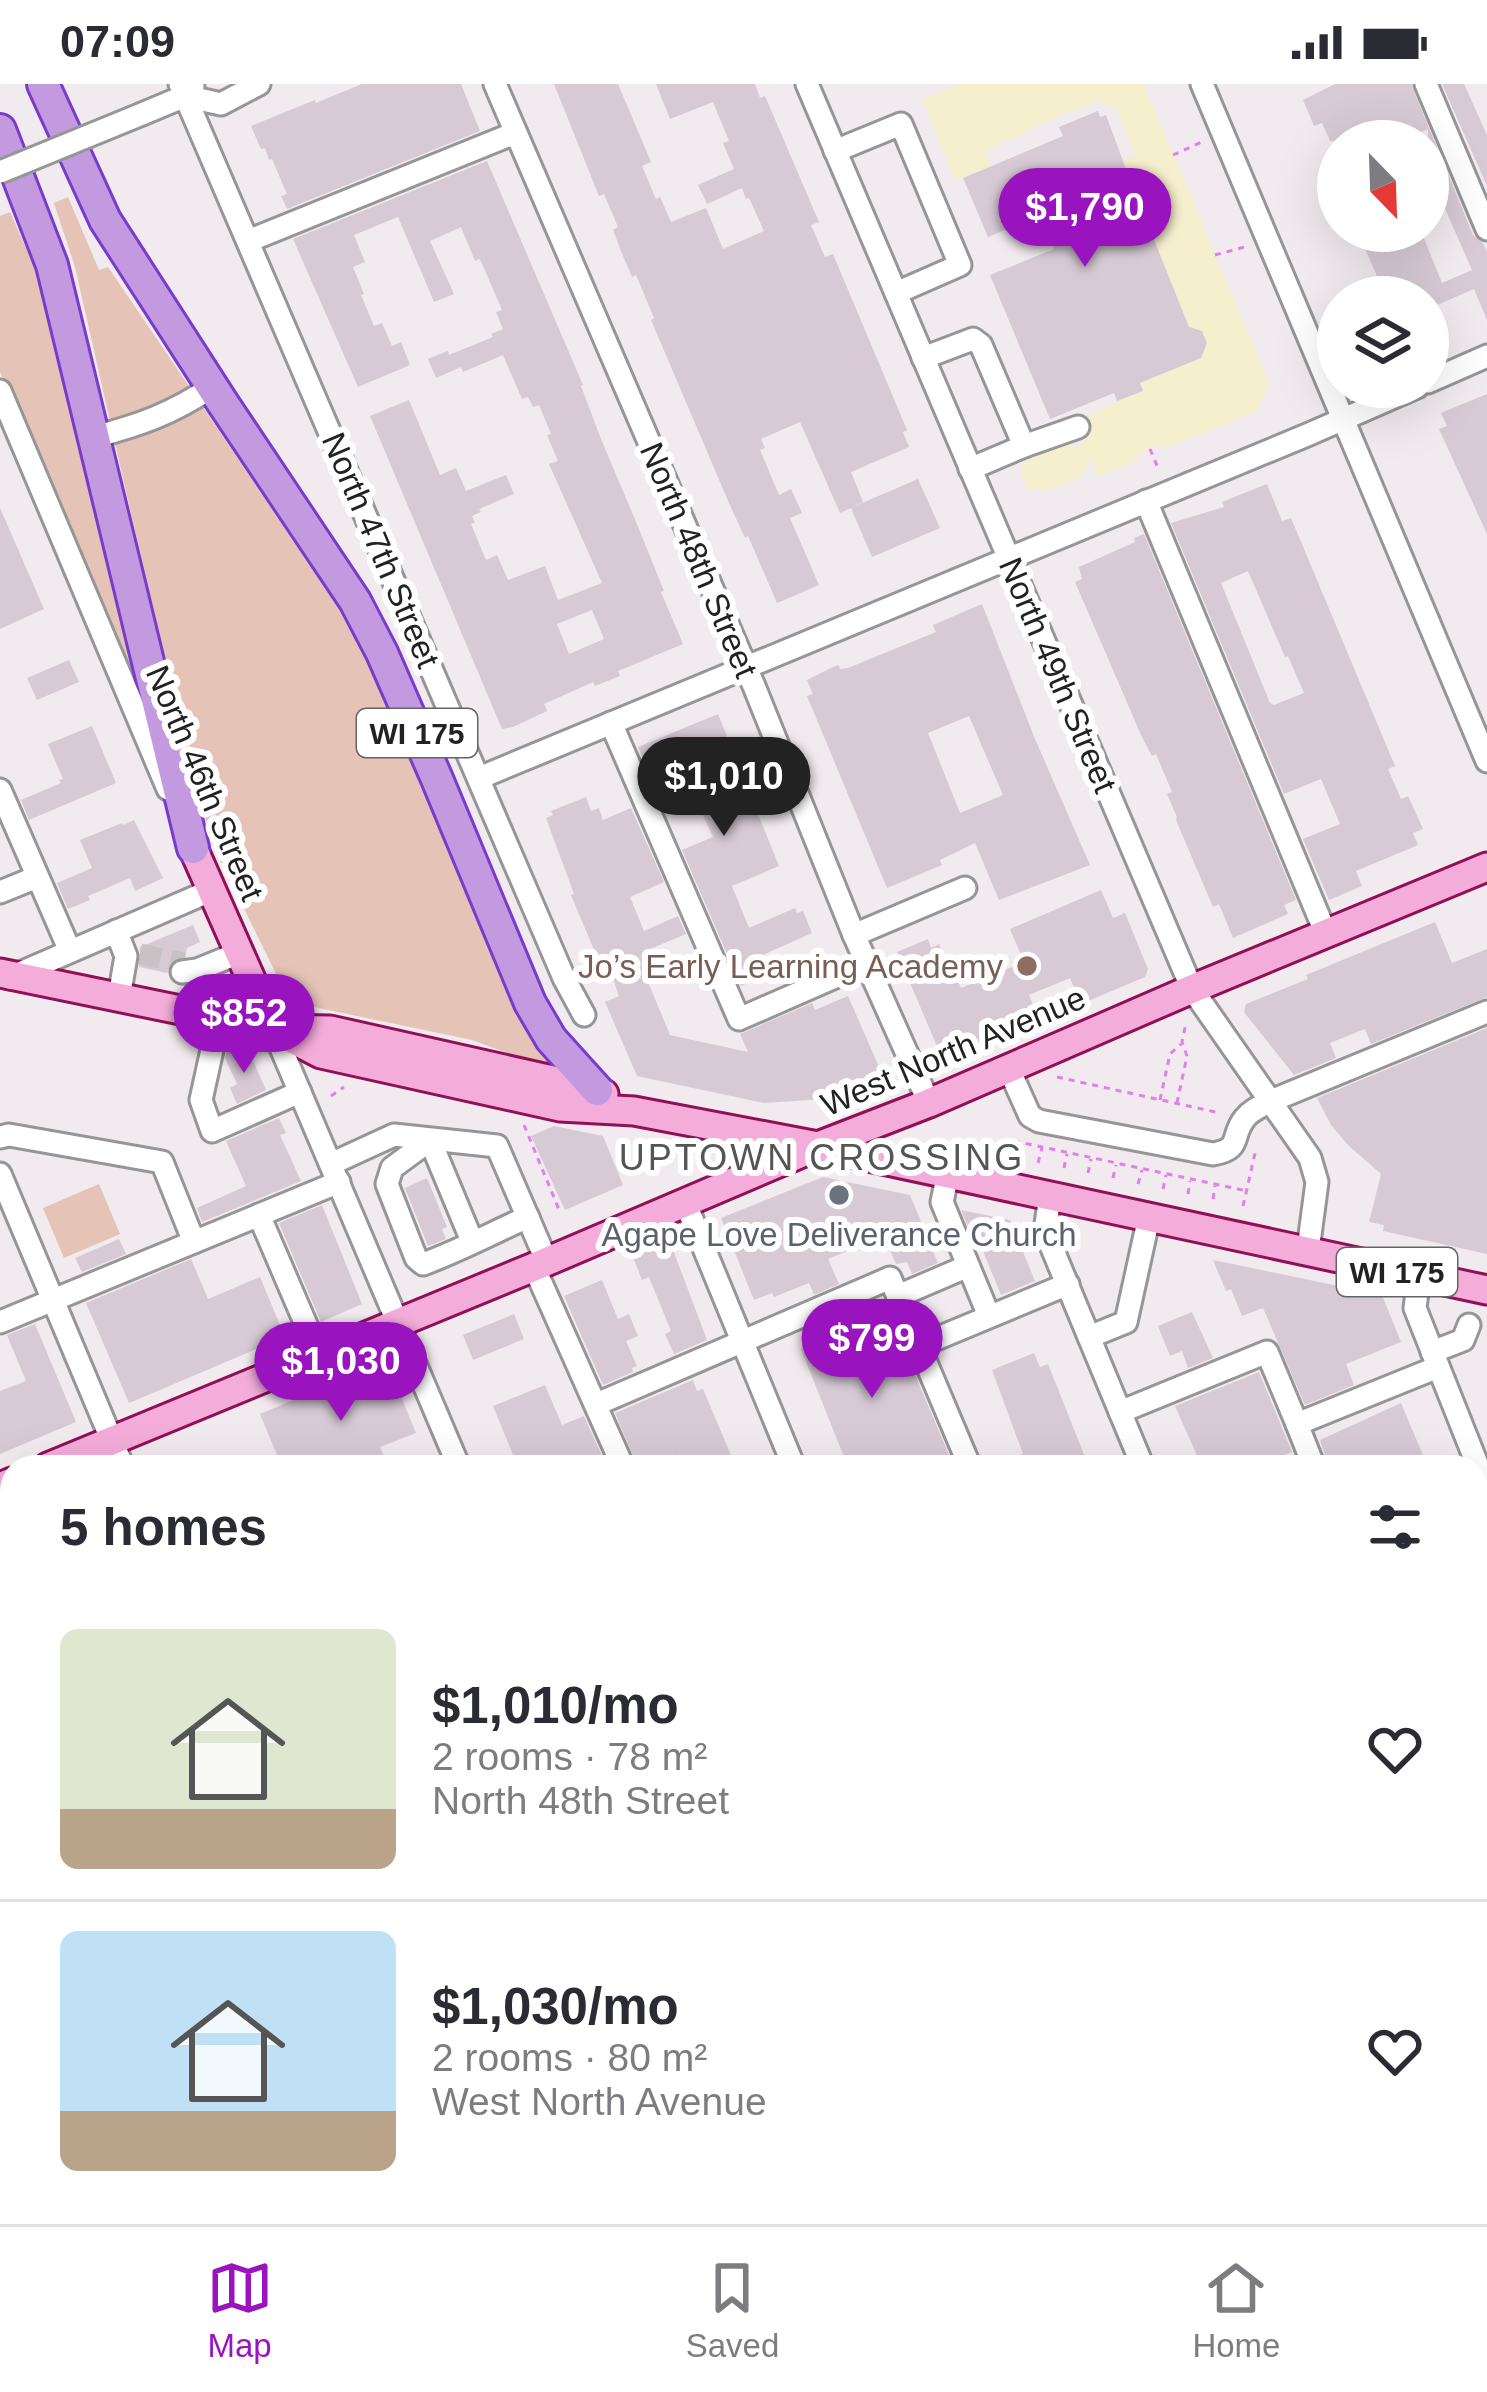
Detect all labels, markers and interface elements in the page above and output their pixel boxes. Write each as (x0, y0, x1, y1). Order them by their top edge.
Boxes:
text: 07:09 (60, 16, 175, 67)
north arrow (1317, 120, 1449, 252)
map controls (1317, 120, 1449, 408)
pin: $1,790 (987, 168, 1183, 270)
text: $1,790 (1025, 185, 1145, 228)
button: layers (1317, 276, 1449, 408)
street label: North 47th Street (315, 427, 447, 673)
street label: North 48th Street (633, 437, 765, 683)
street label: North 49th Street (992, 552, 1124, 798)
street label: North 46th Street (139, 660, 271, 906)
road number: WI 175 (357, 709, 477, 757)
pin: $1,010 (626, 737, 822, 839)
text: $1,010 (664, 754, 784, 797)
place label: Jo’s Early Learning Academy (578, 948, 1003, 985)
marker: Jo’s Early Learning Academy (1014, 953, 1040, 979)
pin: $852 (173, 974, 315, 1076)
street label: West North Avenue (815, 979, 1091, 1123)
text: $852 (201, 991, 287, 1034)
district label: UPTOWN CROSSING (619, 1137, 1025, 1178)
marker: Agape Love Deliverance Church (826, 1182, 852, 1208)
place label: Agape Love Deliverance Church (601, 1216, 1077, 1253)
road number: WI 175 (1337, 1248, 1457, 1296)
pin: $799 (801, 1299, 943, 1401)
text: $799 (829, 1316, 915, 1359)
pin: $1,030 (243, 1322, 439, 1424)
text: $1,030 (281, 1339, 401, 1382)
icon: filters (1362, 1494, 1428, 1560)
text: 5 homes (60, 1499, 267, 1556)
icon: home (156, 1677, 300, 1821)
text: $1,010/mo (432, 1677, 679, 1734)
icon: heart (1362, 1716, 1428, 1782)
text: 2 rooms · 78 m² (432, 1735, 707, 1778)
text: North 48th Street (432, 1779, 729, 1822)
text: $1,030/mo (432, 1978, 679, 2035)
icon: home (156, 1979, 300, 2123)
icon: heart (1362, 2018, 1428, 2084)
text: 2 rooms · 80 m² (432, 2036, 707, 2079)
text: West North Avenue (432, 2080, 767, 2123)
tab: Map (207, 2255, 273, 2365)
tab: Saved (686, 2255, 779, 2365)
tab: Home (1192, 2255, 1280, 2365)

